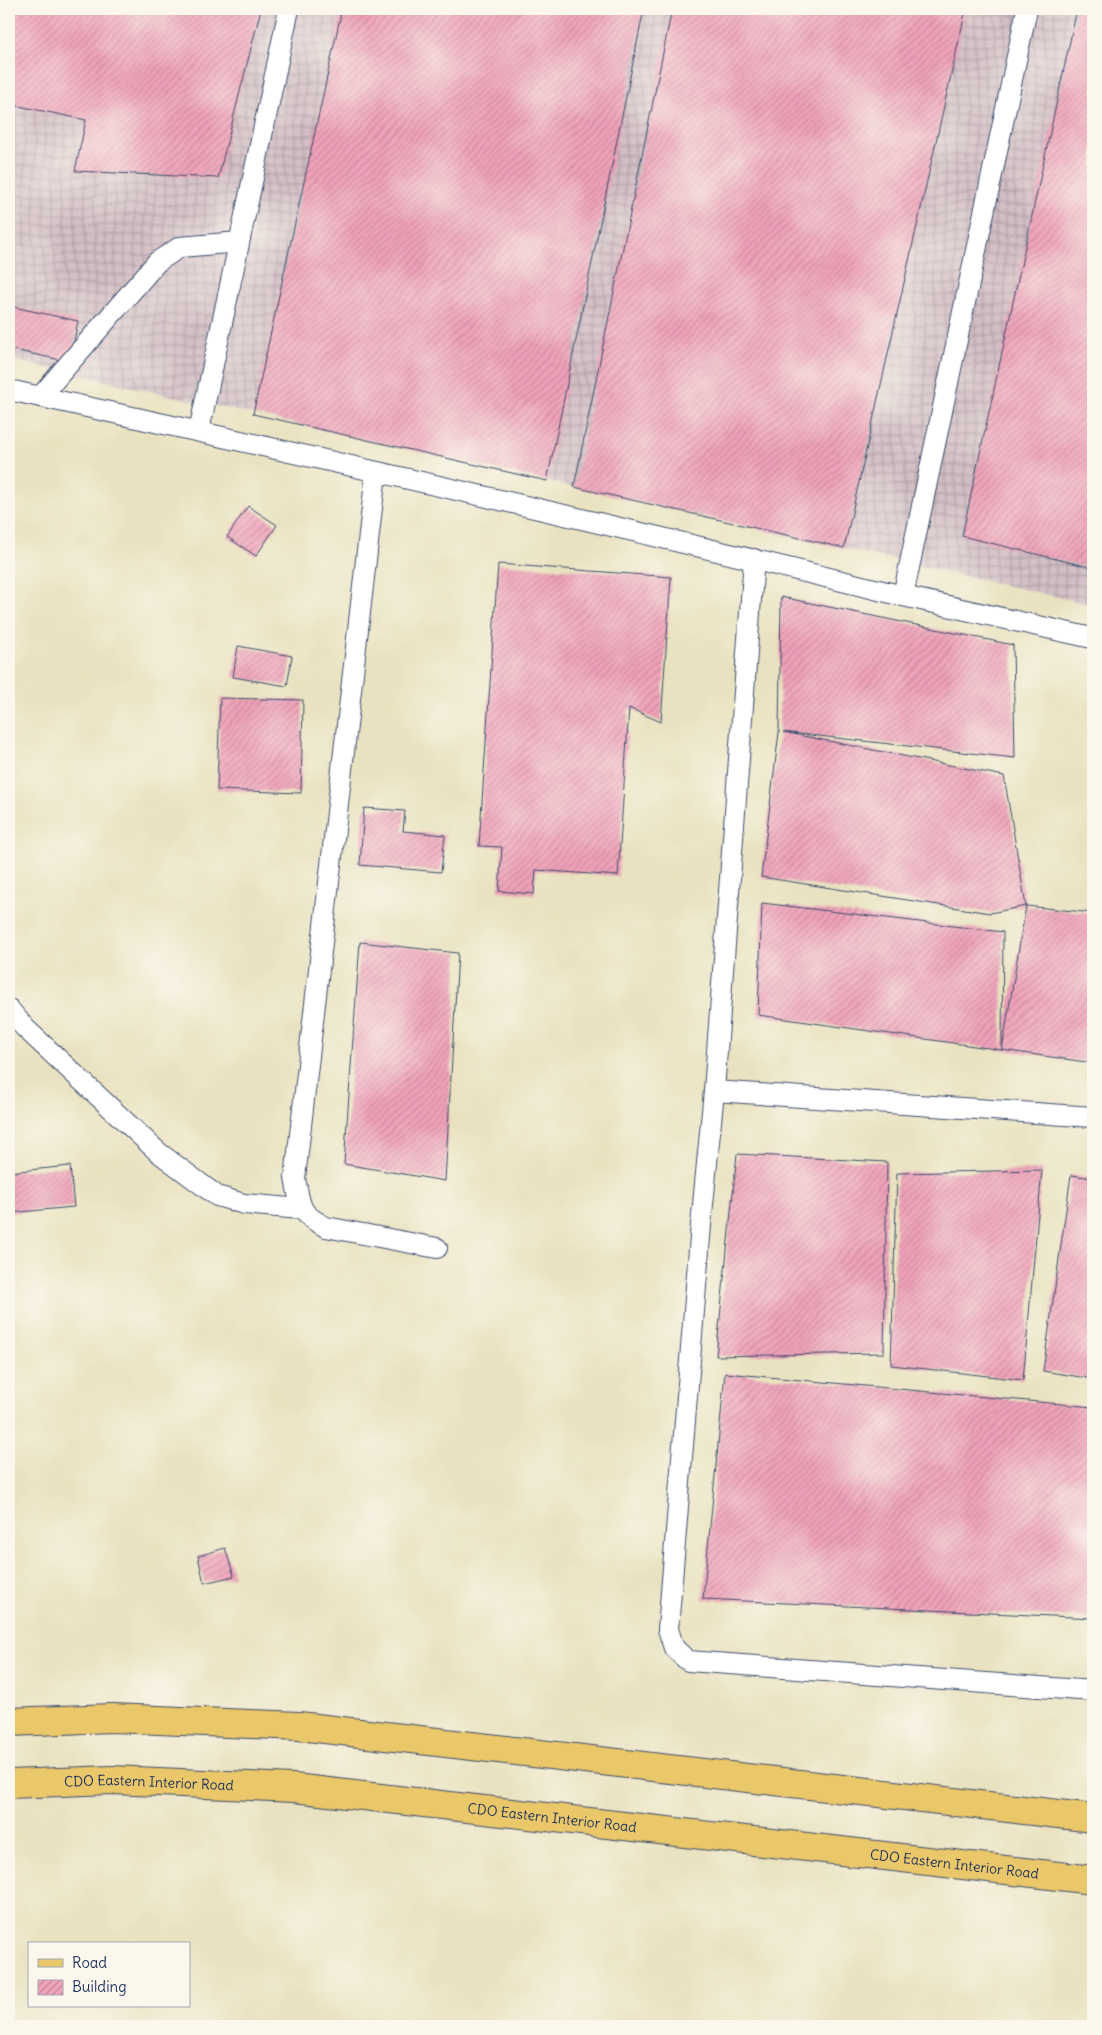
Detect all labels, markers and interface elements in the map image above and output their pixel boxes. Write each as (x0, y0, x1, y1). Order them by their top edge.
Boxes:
street label: CDO Eastern Interior Road (64, 1771, 234, 1794)
street label: CDO Eastern Interior Road (467, 1799, 637, 1836)
street label: CDO Eastern Interior Road (869, 1845, 1040, 1883)
legend (28, 1942, 190, 2008)
text: Road (72, 1953, 107, 1972)
text: Building (72, 1977, 127, 1996)

